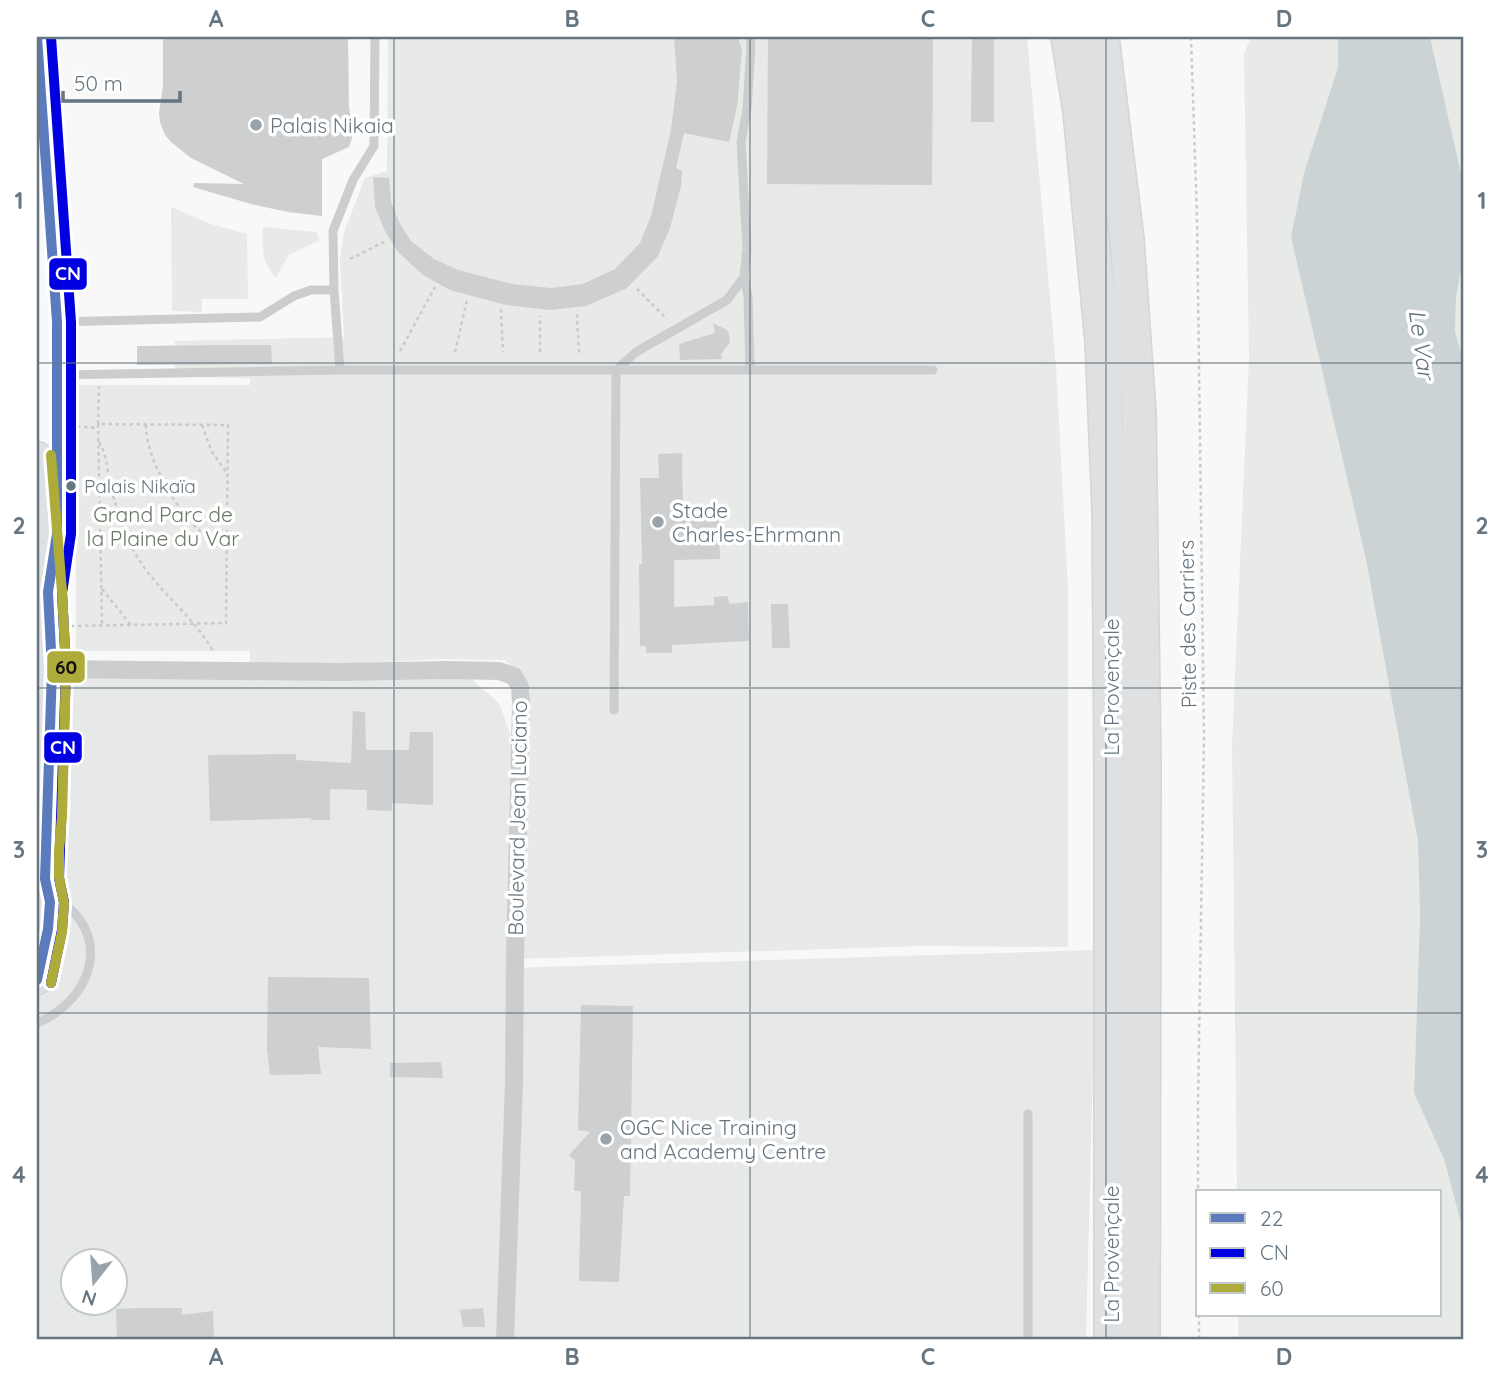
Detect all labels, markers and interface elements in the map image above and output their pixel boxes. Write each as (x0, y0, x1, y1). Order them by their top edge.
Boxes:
text: A (209, 4, 224, 33)
text: B (564, 4, 580, 33)
text: C (921, 4, 935, 33)
text: D (1276, 4, 1292, 33)
scale bar (63, 60, 180, 104)
text: 50 m (74, 70, 123, 96)
place label: Palais Nikaia (270, 112, 394, 138)
marker: Palais Nikaia (248, 117, 264, 133)
text: 1 (15, 186, 23, 215)
text: 1 (1478, 186, 1486, 215)
line badge: CN (48, 257, 88, 291)
text: CN (55, 261, 81, 285)
water label: Le Var (1403, 308, 1442, 383)
place label: Palais Nikaïa (84, 474, 196, 498)
marker: Palais Nikaïa (64, 479, 78, 493)
place label: Stade Charles-Ehrmann (672, 497, 841, 547)
park label: Grand Parc de la Plaine du Var (87, 501, 239, 551)
text: 2 (12, 511, 26, 540)
text: 2 (1475, 511, 1489, 540)
marker: Stade Charles-Ehrmann (650, 514, 666, 530)
street label: Piste des Carriers (1173, 540, 1201, 708)
street label: La Provençale (1098, 618, 1124, 756)
line badge: 60 (46, 650, 86, 684)
text: 60 (55, 655, 77, 679)
street label: Boulevard Jean Luciano (502, 700, 532, 936)
line badge: CN (43, 731, 83, 764)
text: CN (50, 735, 76, 759)
text: 3 (13, 835, 25, 864)
text: 3 (1476, 835, 1488, 864)
place label: OGC Nice Training and Academy Centre (620, 1114, 826, 1164)
marker: OGC Nice Training and Academy Centre (598, 1131, 614, 1147)
text: 4 (12, 1160, 26, 1189)
text: 4 (1475, 1160, 1489, 1189)
street label: La Provençale (1098, 1185, 1124, 1323)
legend (1196, 1190, 1442, 1316)
text: 22 (1260, 1205, 1283, 1231)
text: CN (1260, 1239, 1289, 1265)
north arrow (60, 1246, 130, 1316)
text: 60 (1260, 1275, 1284, 1301)
text: N (79, 1285, 99, 1312)
text: A (209, 1342, 224, 1371)
text: B (564, 1342, 580, 1371)
text: C (921, 1342, 935, 1371)
text: D (1276, 1342, 1292, 1371)

